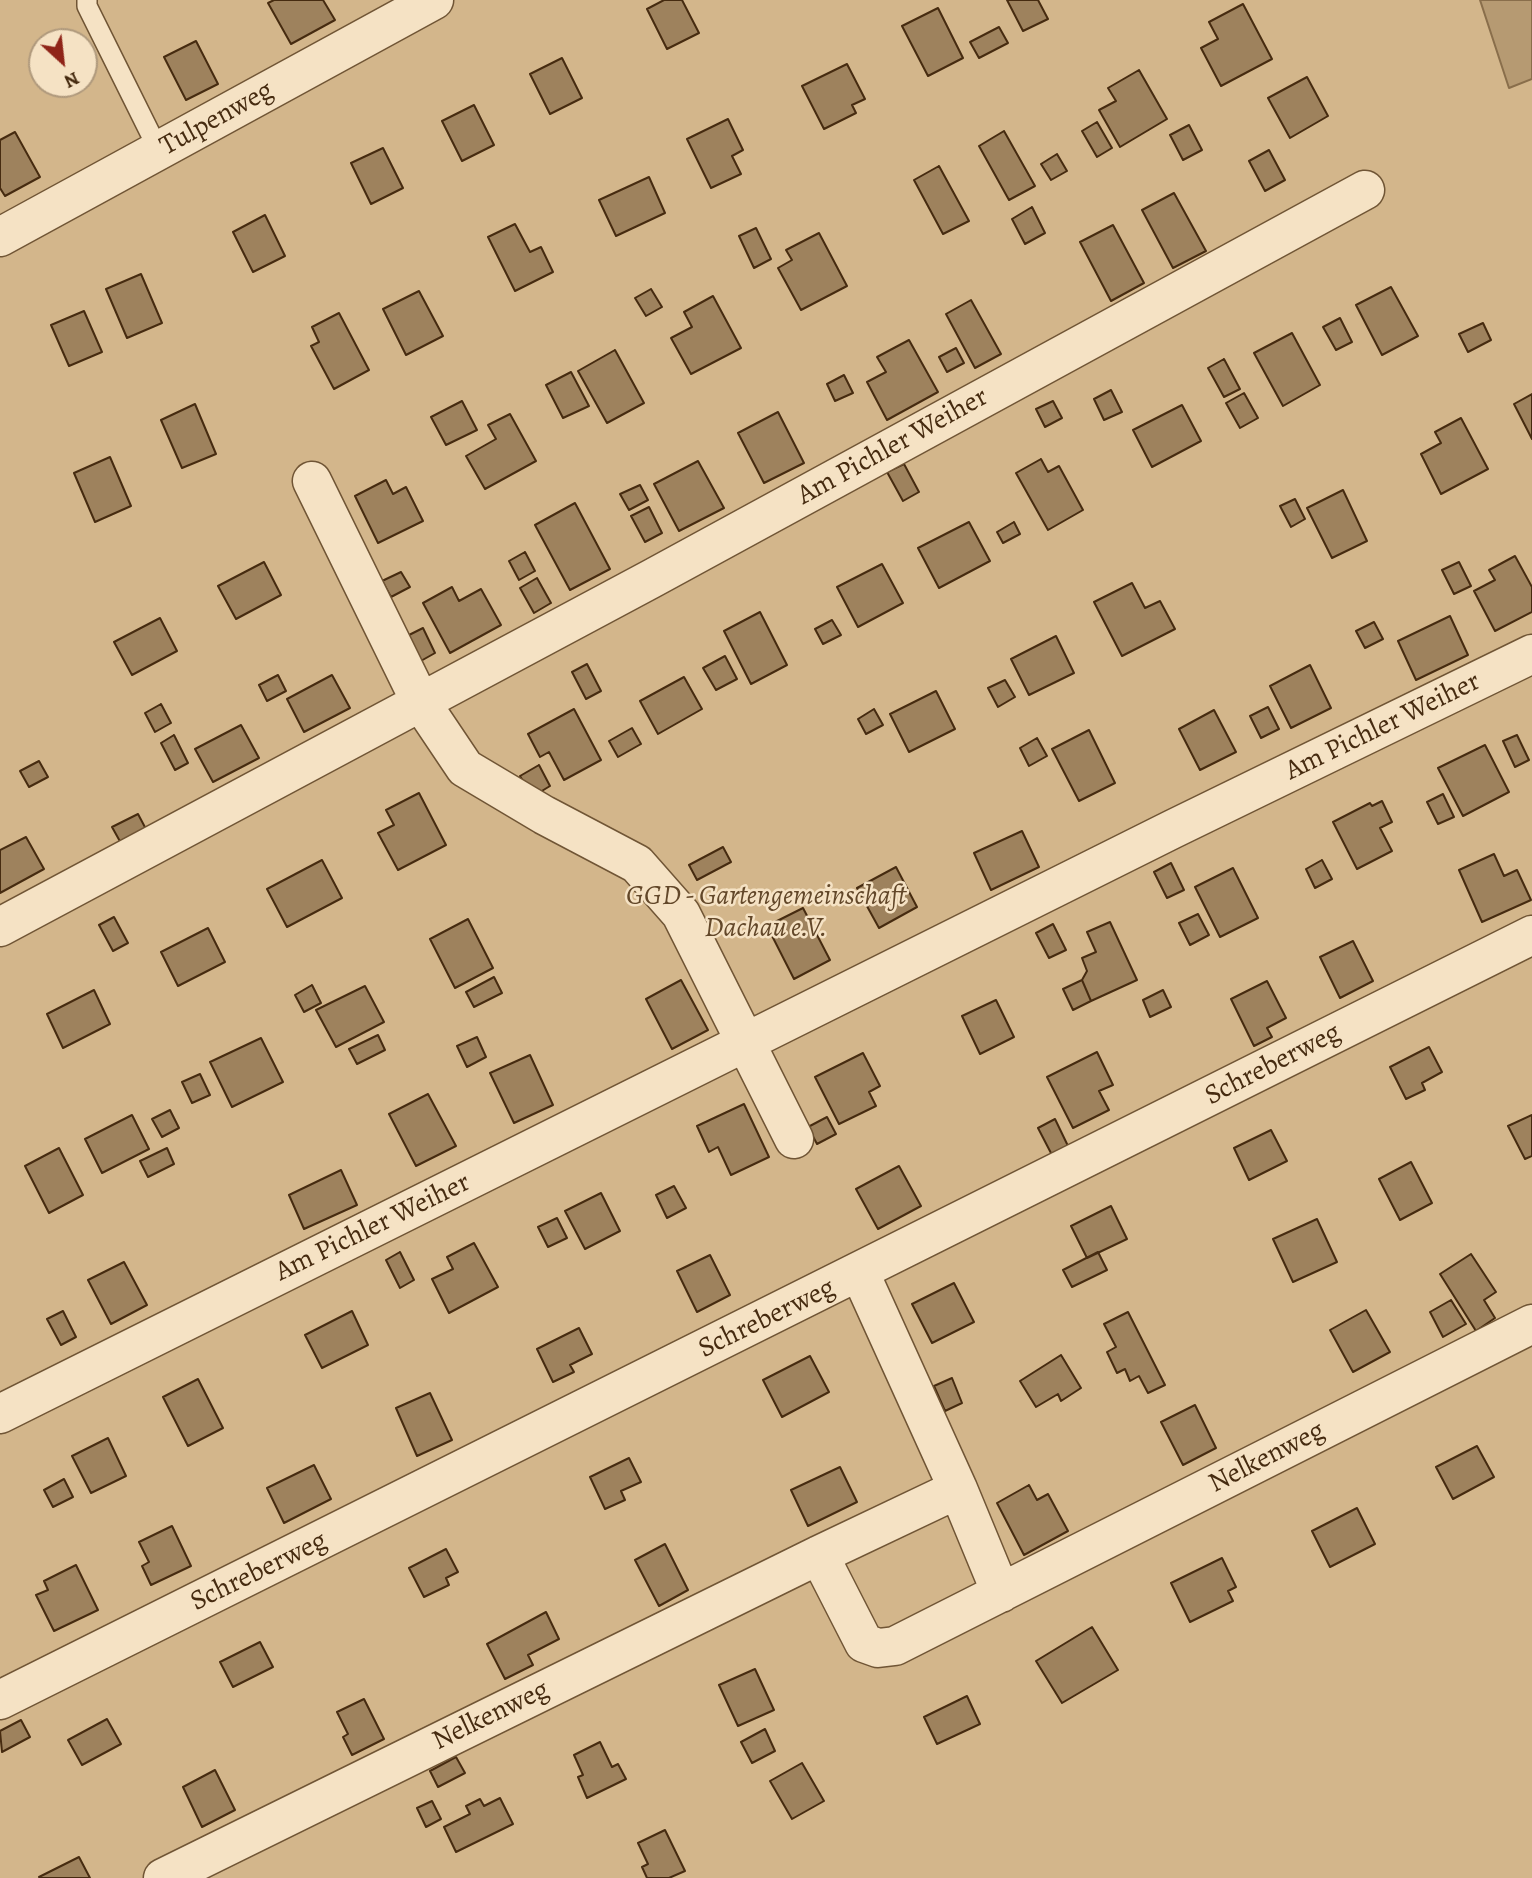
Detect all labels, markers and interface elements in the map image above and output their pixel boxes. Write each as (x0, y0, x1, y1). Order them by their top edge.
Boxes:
north arrow (28, 28, 98, 98)
text: N (60, 65, 84, 95)
street label: Tulpenweg (155, 74, 279, 164)
street label: Am Pichler Weiher (792, 381, 994, 513)
street label: Am Pichler Weiher (1280, 665, 1486, 789)
park label: GGD - Gartengemeinschaft Dachau e.V. (626, 880, 906, 946)
street label: Schreberweg (1200, 1017, 1346, 1113)
street label: Am Pichler Weiher (270, 1166, 476, 1290)
street label: Schreberweg (693, 1272, 841, 1366)
street label: Nelkenweg (1204, 1415, 1330, 1501)
street label: Schreberweg (185, 1525, 333, 1619)
street label: Nelkenweg (427, 1673, 555, 1759)

